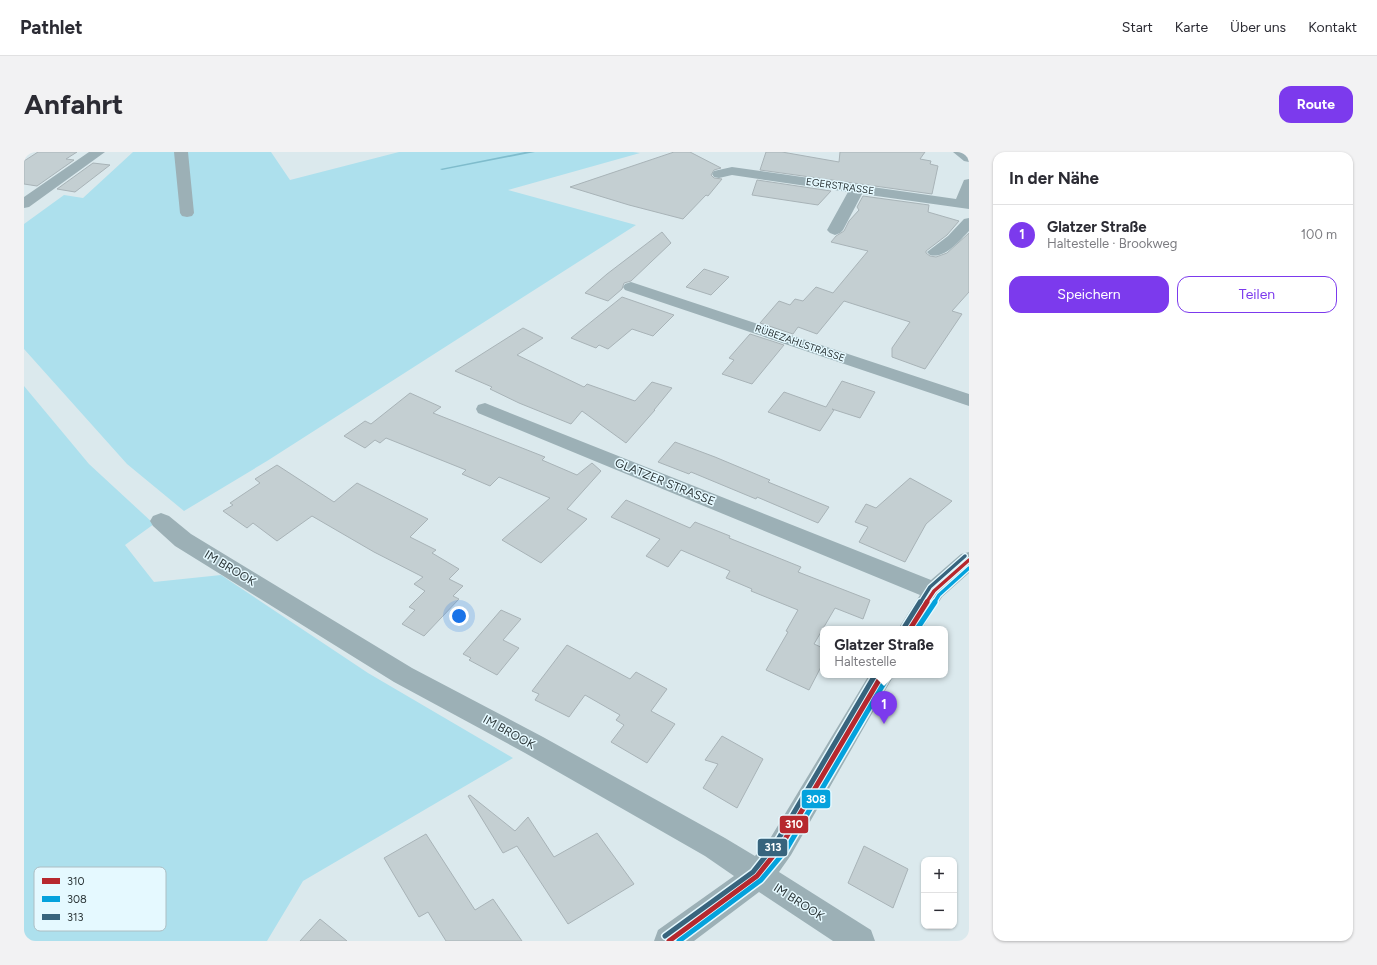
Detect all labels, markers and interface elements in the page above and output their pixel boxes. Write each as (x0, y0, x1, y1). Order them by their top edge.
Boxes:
text: Pathlet (20, 16, 83, 39)
text: Start (1122, 19, 1153, 36)
text: Karte (1175, 19, 1208, 36)
text: Über uns (1230, 19, 1286, 36)
text: Kontakt (1308, 19, 1357, 36)
button: Route (1279, 86, 1353, 123)
text: Anfahrt (24, 87, 123, 121)
text: In der Nähe (1009, 168, 1099, 188)
street label: EGERSTRASSE (805, 175, 875, 197)
text: Glatzer Straße (1047, 218, 1147, 236)
text: 1 (1019, 227, 1025, 242)
text: 100 m (1301, 227, 1337, 242)
text: Haltestelle · Brookweg (1047, 236, 1177, 251)
button: Speichern (1009, 276, 1169, 313)
button: Teilen (1177, 276, 1337, 313)
street label: RÜBEZAHLSTRASSE (753, 322, 847, 364)
street label: GLATZER STRASSE (613, 456, 717, 508)
street label: IM BROOK (202, 547, 259, 589)
your location (449, 606, 469, 626)
popup (820, 626, 948, 678)
text: Glatzer Straße (834, 636, 934, 654)
text: Haltestelle (834, 654, 896, 669)
pin: 1 (871, 691, 897, 724)
street label: IM BROOK (481, 712, 538, 752)
line badge: 308 (801, 789, 831, 809)
text: 308 (806, 793, 826, 806)
line badge: 310 (779, 815, 809, 834)
text: 310 (785, 818, 803, 831)
line badge: 313 (757, 838, 788, 857)
text: 313 (765, 841, 781, 854)
map controls (921, 857, 957, 929)
button: + (921, 857, 957, 893)
legend (34, 867, 166, 931)
text: 310 (67, 875, 85, 888)
street label: IM BROOK (771, 881, 827, 924)
text: 308 (67, 893, 87, 906)
button: − (921, 893, 957, 929)
text: 313 (67, 911, 84, 924)

